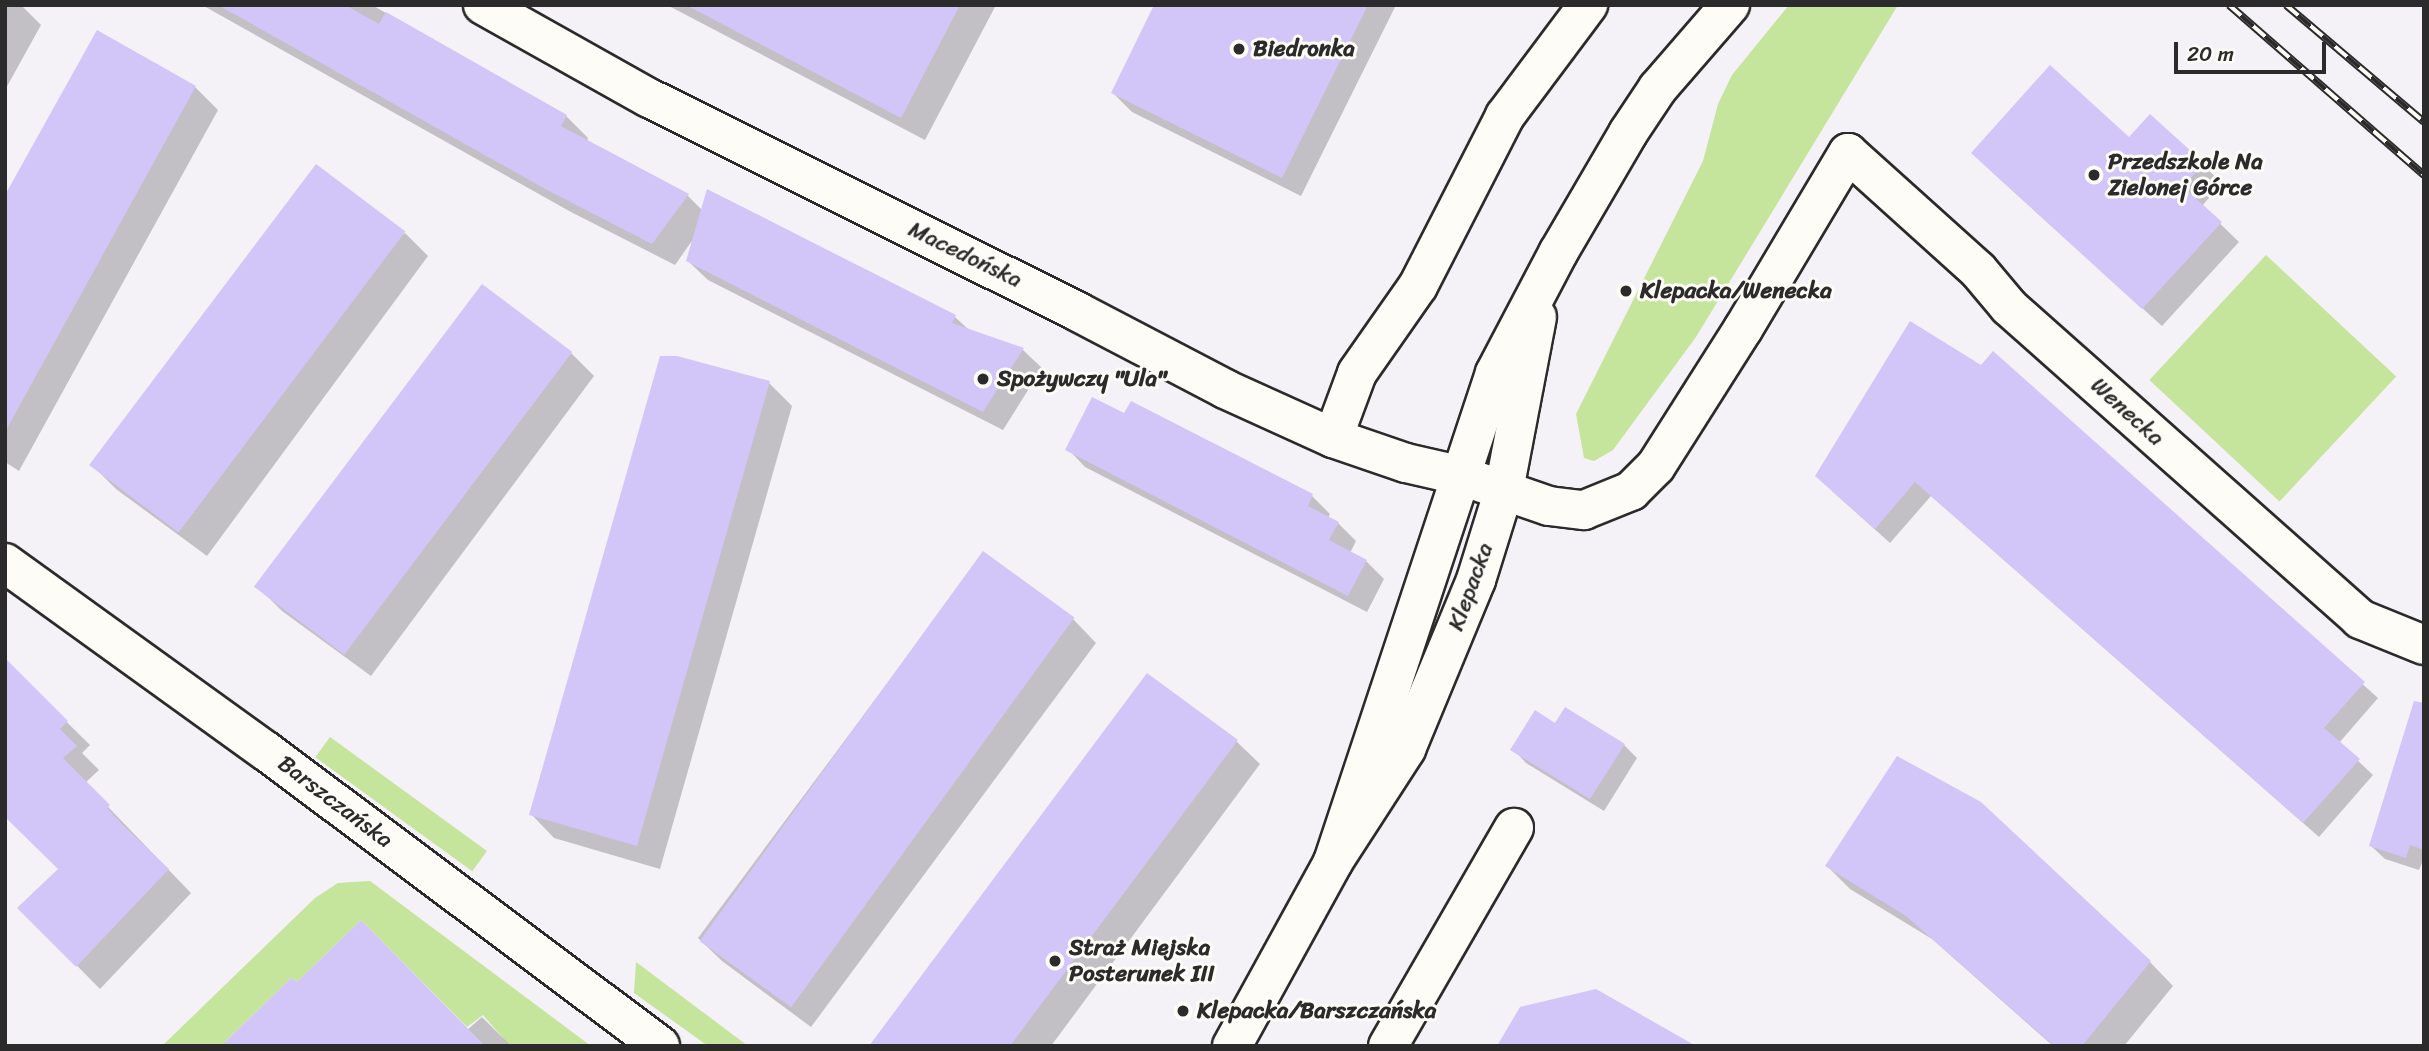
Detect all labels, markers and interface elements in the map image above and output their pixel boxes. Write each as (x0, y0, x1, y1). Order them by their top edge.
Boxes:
scale bar (2177, 28, 2329, 72)
place label: Biedronka (1253, 35, 1355, 63)
text: 20 m (2187, 35, 2234, 73)
marker: Biedronka (1231, 41, 1247, 57)
place label: Przedszkole Na Zielonej Górce (2108, 148, 2263, 202)
marker: Przedszkole Na Zielonej Górce (2086, 167, 2102, 183)
street label: Macedońska (904, 216, 1026, 294)
place label: Klepacka/Wenecka (1640, 277, 1832, 305)
marker: Klepacka/Wenecka (1618, 283, 1634, 299)
place label: Spożywczy "Ula" (997, 365, 1166, 393)
marker: Spożywczy "Ula" (975, 371, 991, 387)
street label: Wenecka (2085, 372, 2169, 452)
street label: Klepacka (1442, 539, 1500, 635)
street label: Barszczańska (272, 750, 398, 854)
place label: Straż Miejska Posterunek III (1069, 934, 1215, 988)
marker: Straż Miejska Posterunek III (1047, 953, 1063, 969)
place label: Klepacka/Barszczańska (1197, 997, 1436, 1025)
marker: Klepacka/Barszczańska (1175, 1003, 1191, 1019)

